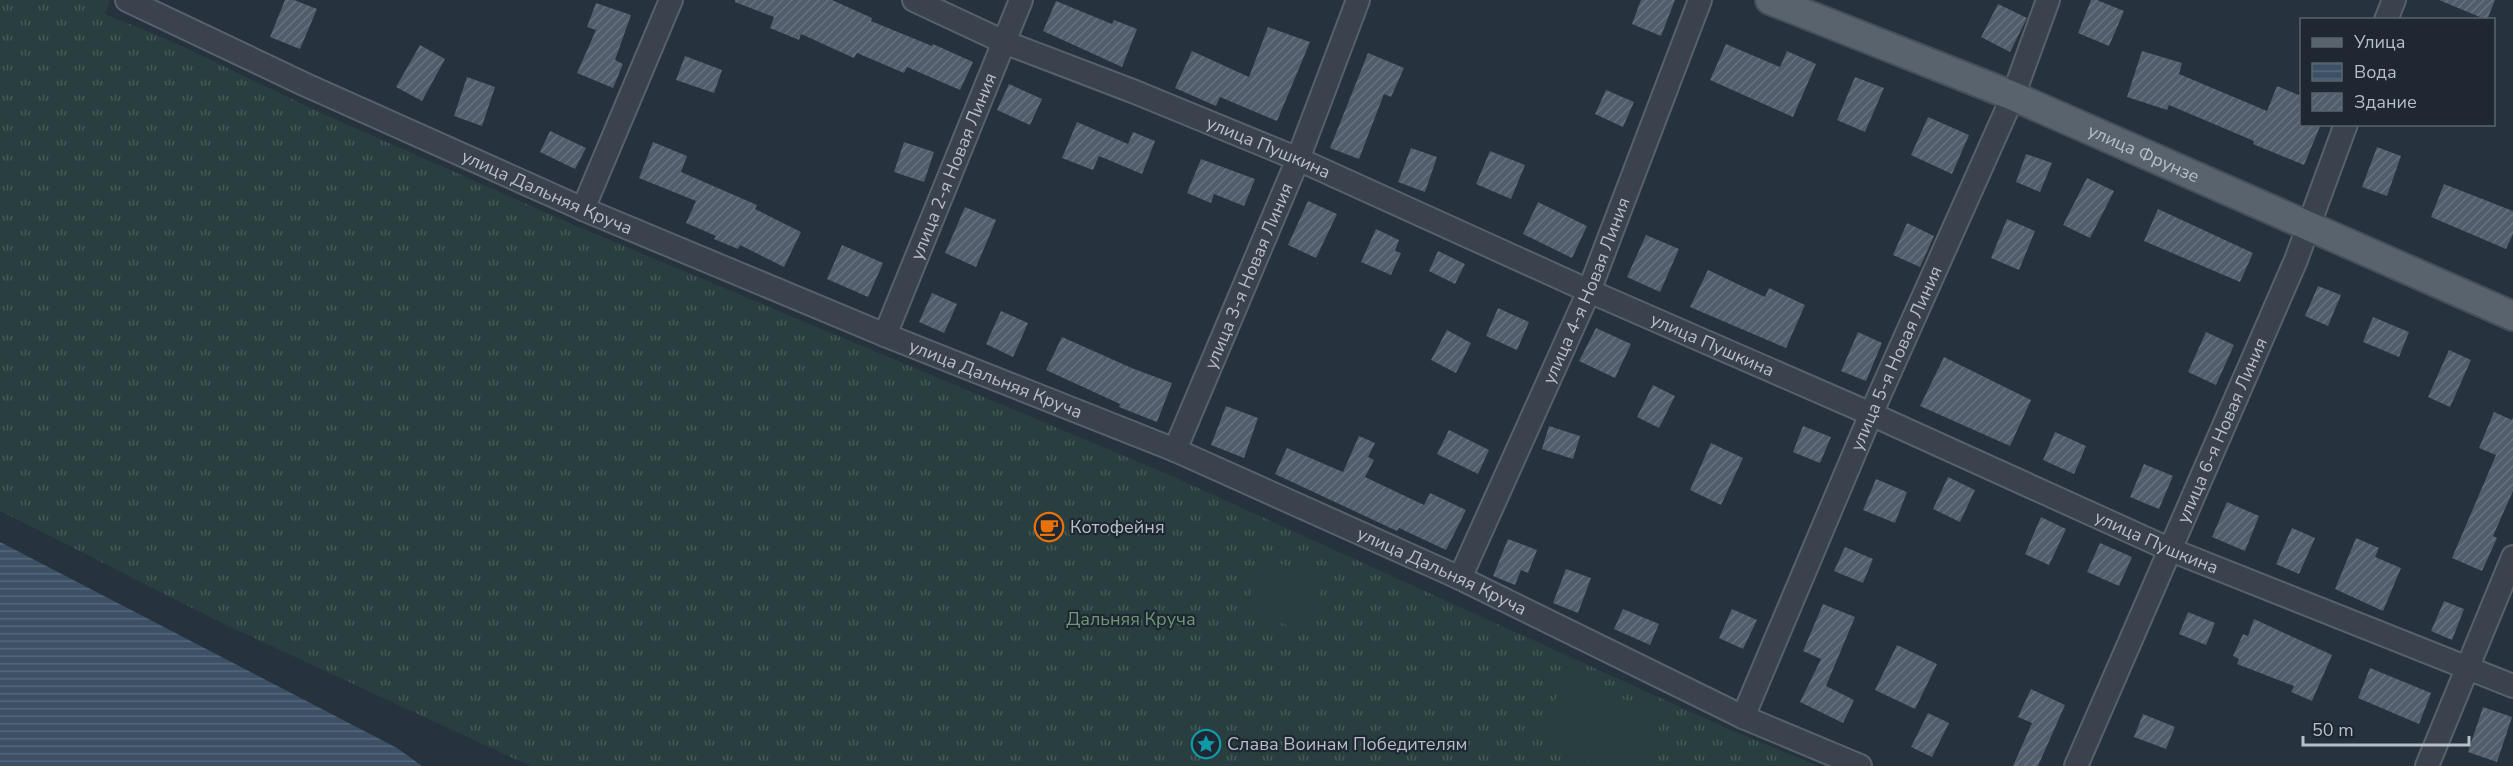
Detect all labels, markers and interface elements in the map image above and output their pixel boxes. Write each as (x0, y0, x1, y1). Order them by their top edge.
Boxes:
legend (2300, 18, 2495, 126)
text: Улица (2353, 30, 2405, 54)
text: Вода (2354, 60, 2397, 84)
street label: улица 2-я Новая Линия (905, 69, 1002, 264)
text: Здание (2354, 90, 2417, 114)
street label: улица Пушкина (1203, 111, 1334, 184)
street label: улица Фрунзе (2084, 118, 2203, 189)
street label: улица Дальняя Круча (458, 144, 636, 240)
street label: улица 3-я Новая Линия (1199, 179, 1299, 373)
street label: улица 4-я Новая Линия (1537, 194, 1636, 388)
street label: улица 5-я Новая Линия (1845, 262, 1948, 455)
street label: улица Пушкина (1647, 307, 1778, 382)
street label: улица Дальняя Круча (906, 334, 1086, 424)
street label: улица 6-я Новая Линия (2171, 334, 2273, 527)
street label: улица Пушкина (2091, 505, 2222, 580)
cafe icon: Котофейня (1033, 511, 1065, 543)
place label: Котофейня (1070, 515, 1165, 539)
street label: улица Дальняя Круча (1353, 521, 1531, 621)
park label: Дальняя Круча (1066, 607, 1196, 631)
scale bar (2303, 709, 2470, 747)
text: 50 m (2312, 718, 2354, 742)
place icon: Слава Воинам Победителям (1190, 728, 1222, 760)
place label: Слава Воинам Победителям (1227, 732, 1467, 756)

